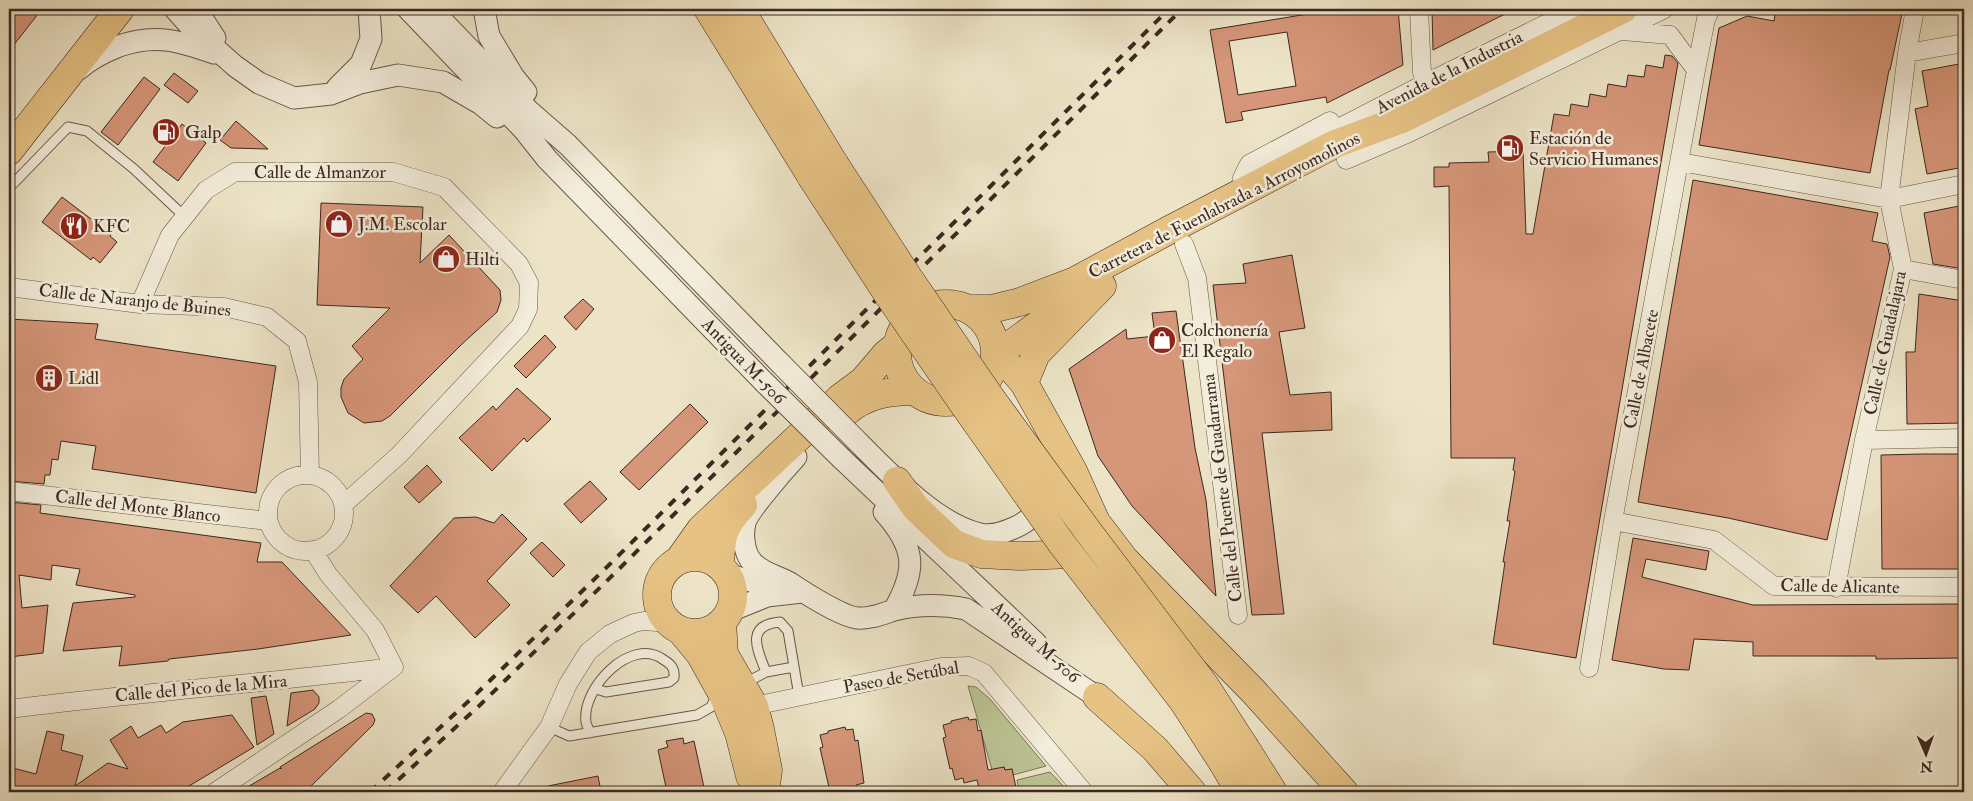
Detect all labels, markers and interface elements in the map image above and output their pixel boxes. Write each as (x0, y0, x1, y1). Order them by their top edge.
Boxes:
street label: Avenida de la Industria (1371, 25, 1527, 120)
fuel station icon: Galp (151, 117, 181, 147)
place label: Galp (185, 121, 221, 144)
street label: Carretera de Fuenlabrada a Arroyomolinos (1085, 127, 1364, 284)
place label: Estación de Servicio Humanes (1529, 127, 1659, 171)
fuel station icon: Estación de Servicio Humanes (1495, 133, 1525, 163)
street label: Calle de Almanzor (254, 161, 386, 184)
shop icon: J.M. Escolar (324, 209, 354, 239)
restaurant icon: KFC (59, 211, 89, 241)
place label: J.M. Escolar (357, 213, 447, 236)
place label: KFC (93, 215, 130, 238)
shop icon: Hilti (431, 244, 461, 274)
place label: Hilti (465, 248, 500, 271)
street label: Calle de Guadalajara (1859, 268, 1912, 417)
street label: Calle de Naranjo de Buines (38, 279, 232, 322)
street label: Calle de Albacete (1619, 307, 1664, 431)
street label: Antigua M-506 (696, 312, 791, 410)
place label: Colchonería El Regalo (1181, 319, 1269, 363)
shop icon: Colchonería El Regalo (1147, 325, 1177, 355)
building icon: Lidl (34, 363, 64, 393)
place label: Lidl (68, 367, 100, 390)
street label: Calle del Puente de Guadarrama (1197, 372, 1248, 603)
street label: Calle del Monte Blanco (54, 485, 222, 528)
street label: Calle de Alicante (1780, 574, 1900, 599)
street label: Antigua M-506 (986, 596, 1086, 689)
street label: Paseo de Setúbal (841, 656, 961, 699)
street label: Calle del Pico de la Mira (114, 669, 289, 707)
north arrow (1900, 728, 1950, 778)
text: N (1919, 758, 1934, 775)

